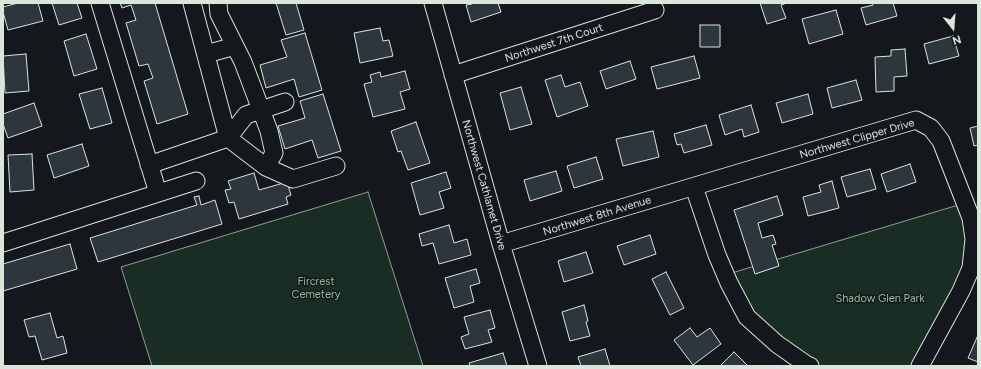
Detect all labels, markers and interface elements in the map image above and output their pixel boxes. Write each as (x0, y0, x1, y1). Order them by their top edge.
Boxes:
north arrow (933, 8, 973, 48)
street label: Northwest 7th Court (503, 21, 605, 65)
text: N (951, 32, 963, 47)
street label: Northwest Clipper Drive (798, 116, 916, 162)
street label: Northwest Cathlamet Drive (459, 118, 509, 252)
street label: Northwest 8th Avenue (541, 193, 653, 239)
park label: Fircrest Cemetery (292, 275, 340, 301)
park label: Shadow Glen Park (835, 292, 925, 306)

